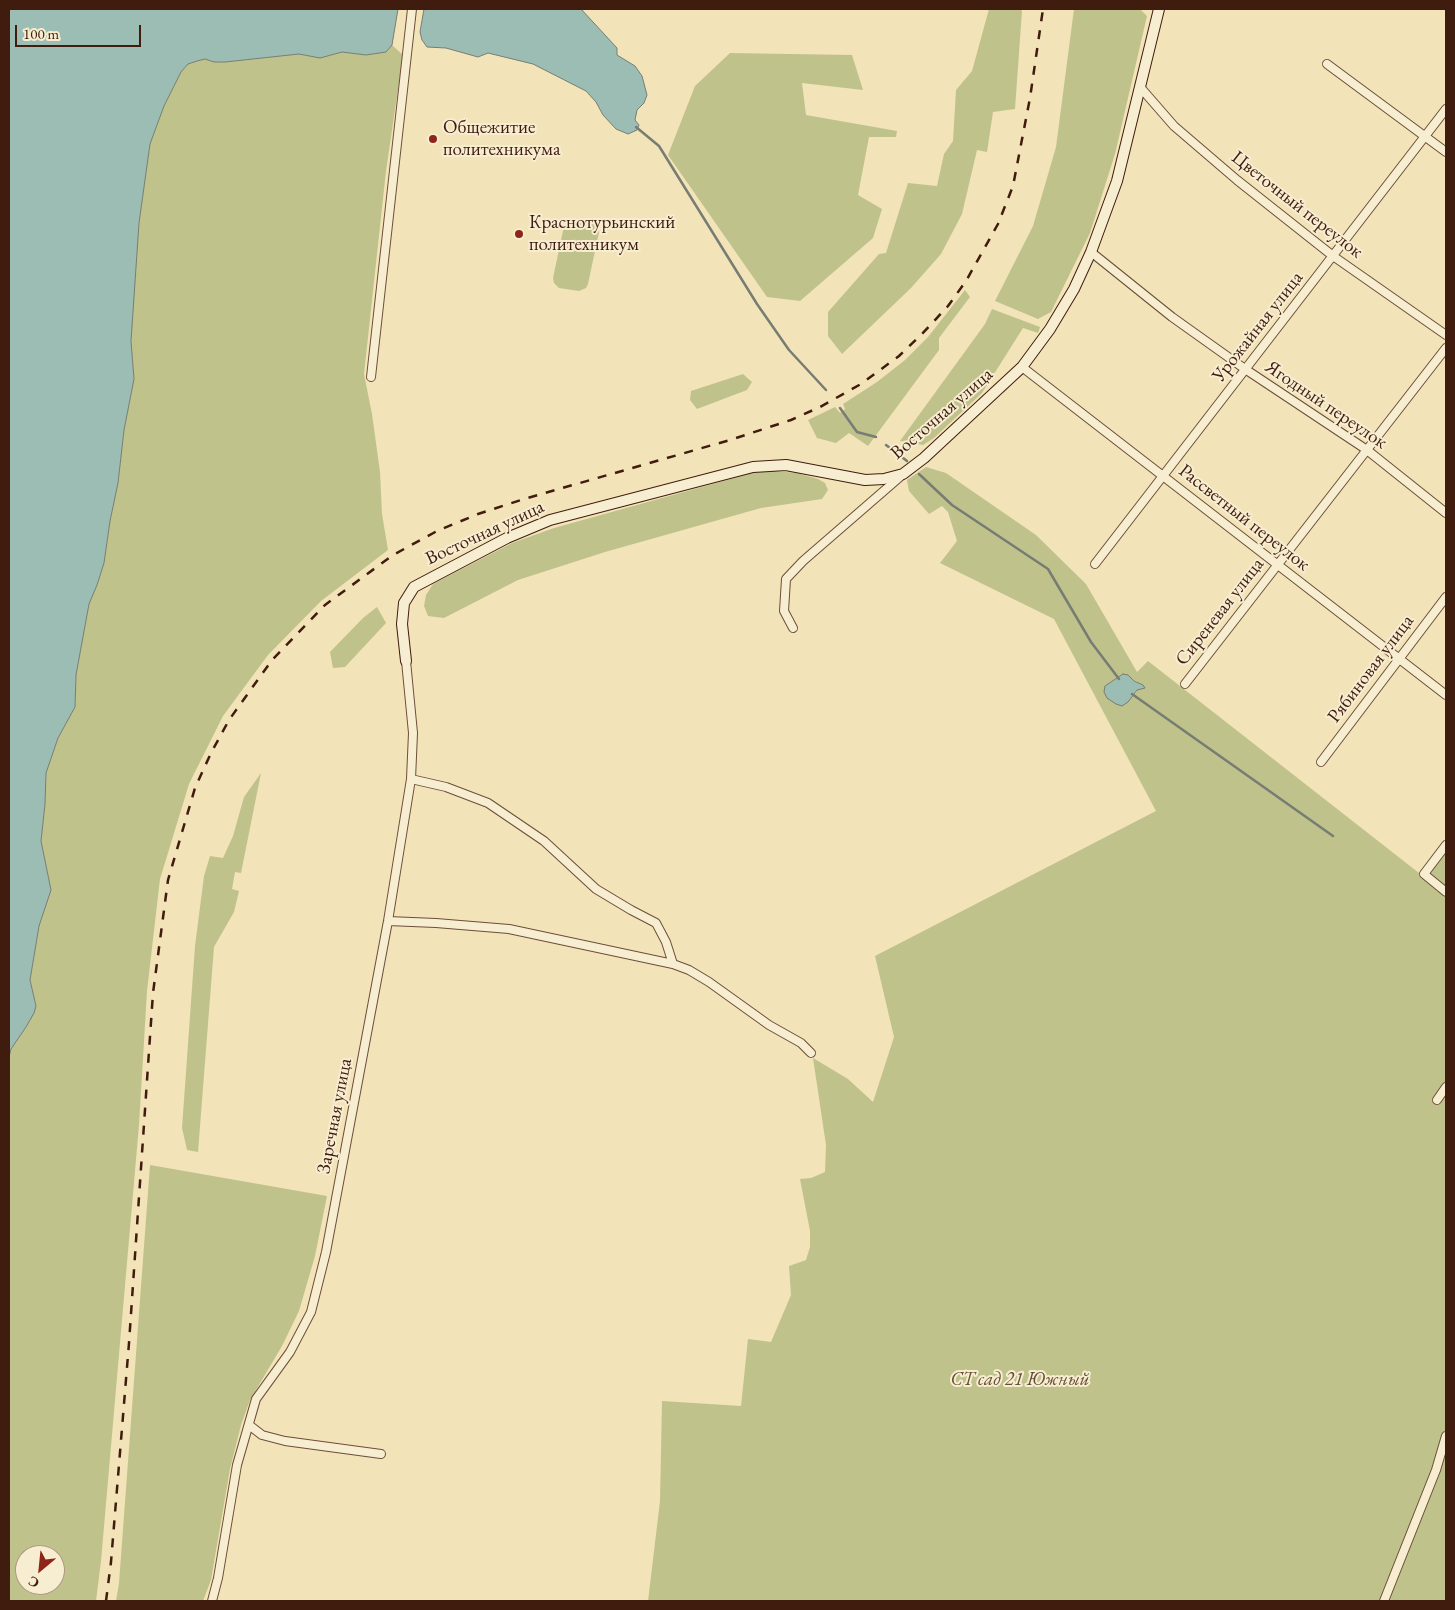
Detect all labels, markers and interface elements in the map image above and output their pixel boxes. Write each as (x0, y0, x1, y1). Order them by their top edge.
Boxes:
scale bar (18, 15, 144, 47)
text: 100 m (23, 24, 59, 43)
place label: Общежитие политехникума (443, 117, 561, 161)
marker: Общежитие политехникума (427, 133, 439, 145)
street label: Цветочный переулок (1227, 146, 1367, 264)
place label: Краснотурьинский политехникум (529, 212, 675, 256)
marker: Краснотурьинский политехникум (513, 228, 525, 240)
street label: Урожайная улица (1208, 267, 1308, 387)
street label: Ягодный переулок (1261, 356, 1391, 454)
street label: Восточная улица (886, 363, 998, 465)
street label: Рассветный переулок (1174, 460, 1314, 576)
street label: Восточная улица (422, 496, 548, 570)
street label: Сиреневая улица (1171, 554, 1269, 670)
street label: Рябиновая улица (1323, 611, 1419, 727)
street label: Заречная улица (313, 1056, 357, 1176)
park label: СТ сад 21 Южный (950, 1369, 1090, 1391)
north arrow (15, 1545, 65, 1595)
text: С (25, 1572, 42, 1593)

